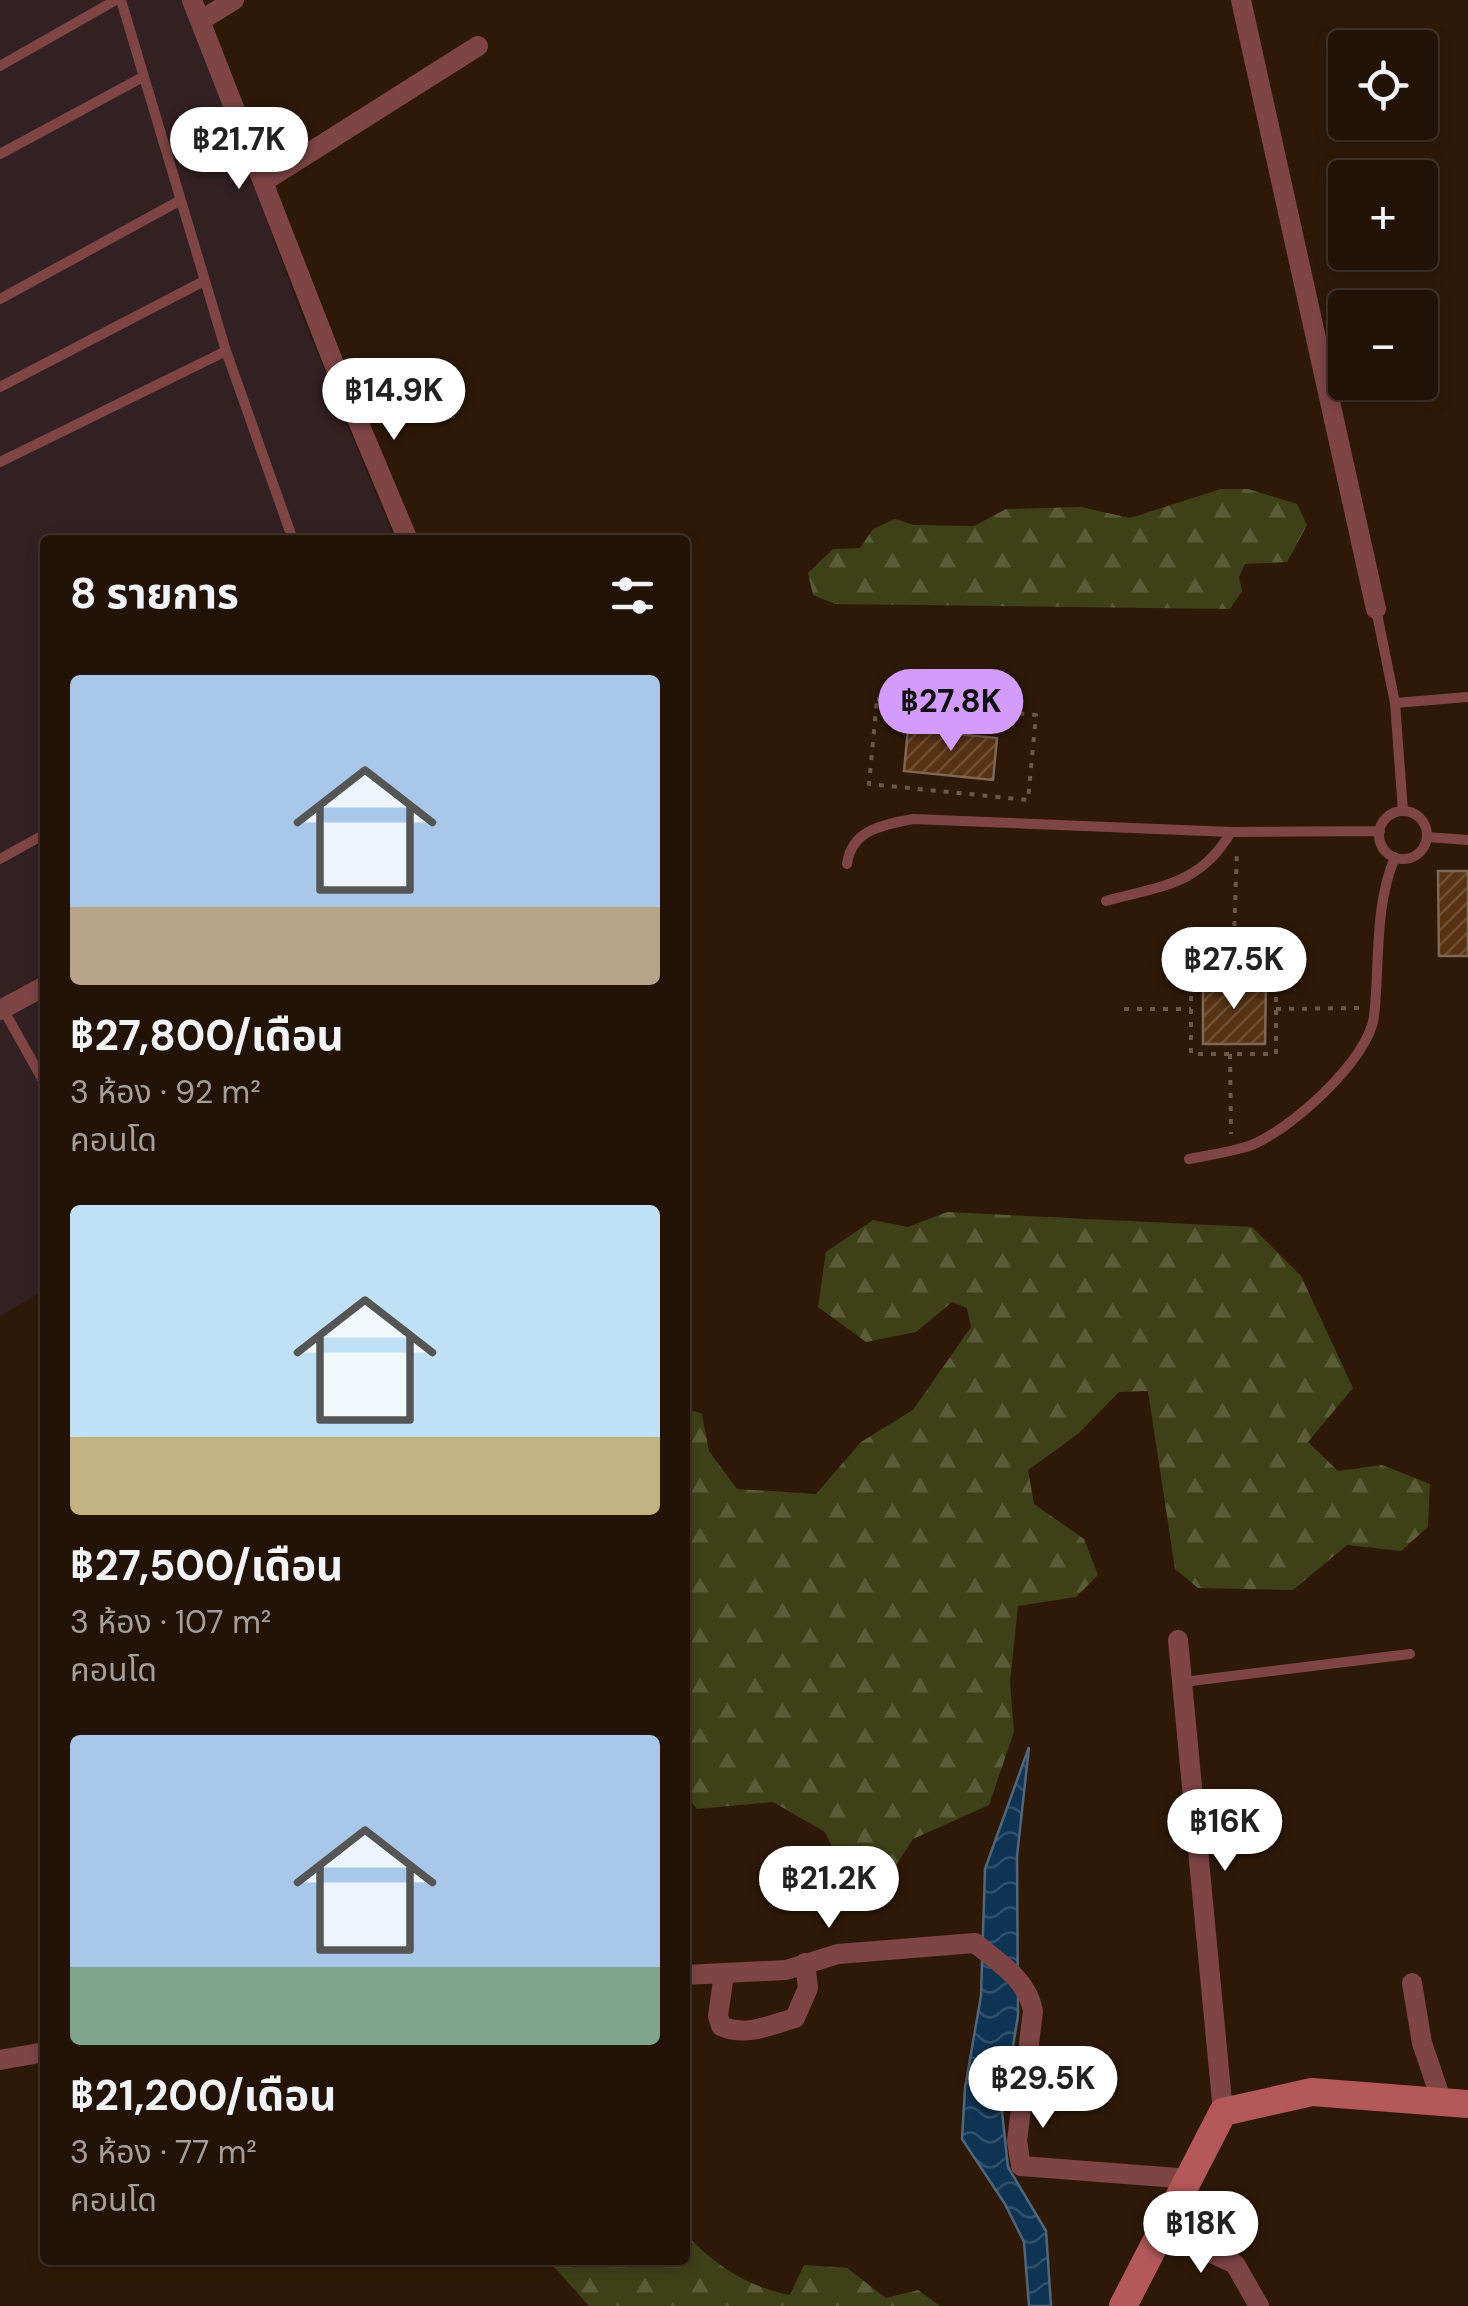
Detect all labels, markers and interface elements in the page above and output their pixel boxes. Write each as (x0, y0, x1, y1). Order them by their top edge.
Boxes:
map controls (1328, 30, 1438, 400)
button: locate (1328, 30, 1438, 140)
pin: ฿21.7K (158, 107, 320, 192)
text: ฿21.7K (192, 118, 286, 160)
button: + (1328, 160, 1438, 270)
button: − (1328, 290, 1438, 400)
pin: ฿14.9K (313, 358, 475, 443)
text: ฿14.9K (344, 369, 444, 411)
text: 8 รายการ (70, 566, 239, 621)
icon: filters (605, 568, 660, 623)
pin: ฿27.8K (870, 669, 1032, 754)
text: ฿27.8K (900, 680, 1002, 722)
icon: home (275, 740, 455, 920)
pin: ฿27.5K (1153, 927, 1315, 1012)
text: ฿27.5K (1184, 938, 1284, 980)
text: ฿27,800/เดือน (70, 1008, 344, 1063)
text: 3 ห้อง · 92 m² (70, 1071, 261, 1113)
text: คอนโด (70, 1119, 157, 1161)
icon: home (275, 1270, 455, 1450)
text: ฿27,500/เดือน (70, 1538, 343, 1593)
text: 3 ห้อง · 107 m² (70, 1601, 271, 1643)
text: คอนโด (70, 1649, 157, 1691)
pin: ฿16K (1166, 1789, 1284, 1874)
icon: home (275, 1800, 455, 1980)
text: ฿16K (1189, 1800, 1261, 1842)
pin: ฿21.2K (748, 1846, 910, 1931)
text: ฿21.2K (781, 1857, 877, 1899)
pin: ฿29.5K (962, 2046, 1124, 2131)
text: ฿29.5K (990, 2057, 1096, 2099)
text: ฿21,200/เดือน (70, 2068, 336, 2123)
text: 3 ห้อง · 77 m² (70, 2131, 257, 2173)
text: คอนโด (70, 2179, 157, 2221)
pin: ฿18K (1142, 2191, 1260, 2276)
text: ฿18K (1165, 2202, 1237, 2244)

